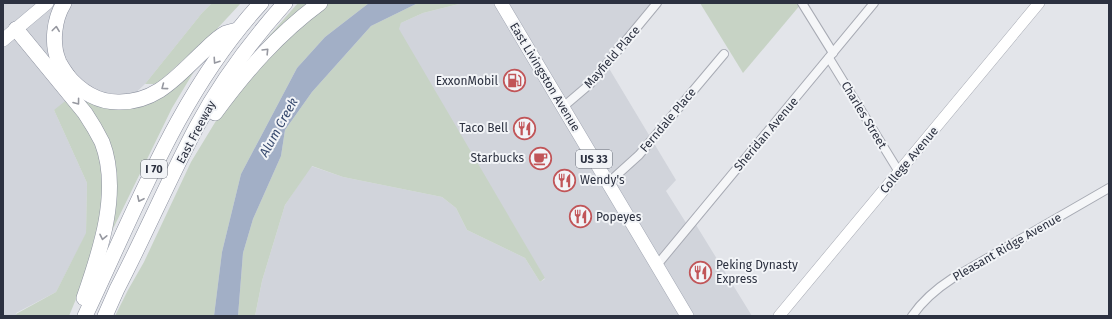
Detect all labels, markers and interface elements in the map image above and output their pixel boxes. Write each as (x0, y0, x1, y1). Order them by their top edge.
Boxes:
street label: East Livingston Avenue (507, 20, 583, 134)
street label: Mayfield Place (581, 23, 643, 91)
one-way arrow (51, 26, 60, 32)
one-way arrow (261, 48, 269, 56)
one-way arrow (213, 57, 221, 64)
fuel station icon: ExxonMobil (501, 68, 527, 94)
place label: ExxonMobil (436, 74, 498, 88)
street label: Charles Street (838, 79, 890, 152)
one-way arrow (162, 82, 169, 89)
street label: Ferndale Place (637, 85, 699, 155)
street label: Sheridan Avenue (731, 94, 801, 174)
water label: Alum Creek (256, 95, 301, 160)
one-way arrow (72, 97, 79, 104)
street label: East Freeway (174, 98, 218, 166)
restaurant icon: Taco Bell (511, 115, 537, 141)
place label: Taco Bell (459, 121, 508, 135)
street label: College Avenue (877, 124, 941, 196)
cafe icon: Starbucks (527, 145, 553, 171)
road number: US 33 (576, 150, 612, 168)
place label: Starbucks (471, 151, 524, 165)
road number: I 70 (141, 160, 167, 178)
restaurant icon: Wendy's (552, 167, 578, 193)
place label: Wendy's (580, 173, 625, 187)
one-way arrow (137, 195, 145, 203)
restaurant icon: Popeyes (567, 204, 593, 230)
place label: Popeyes (596, 210, 642, 224)
street label: Pleasant Ridge Avenue (950, 210, 1064, 284)
one-way arrow (100, 234, 108, 240)
place label: Peking Dynasty Express (716, 258, 798, 286)
restaurant icon: Peking Dynasty Express (687, 259, 713, 285)

